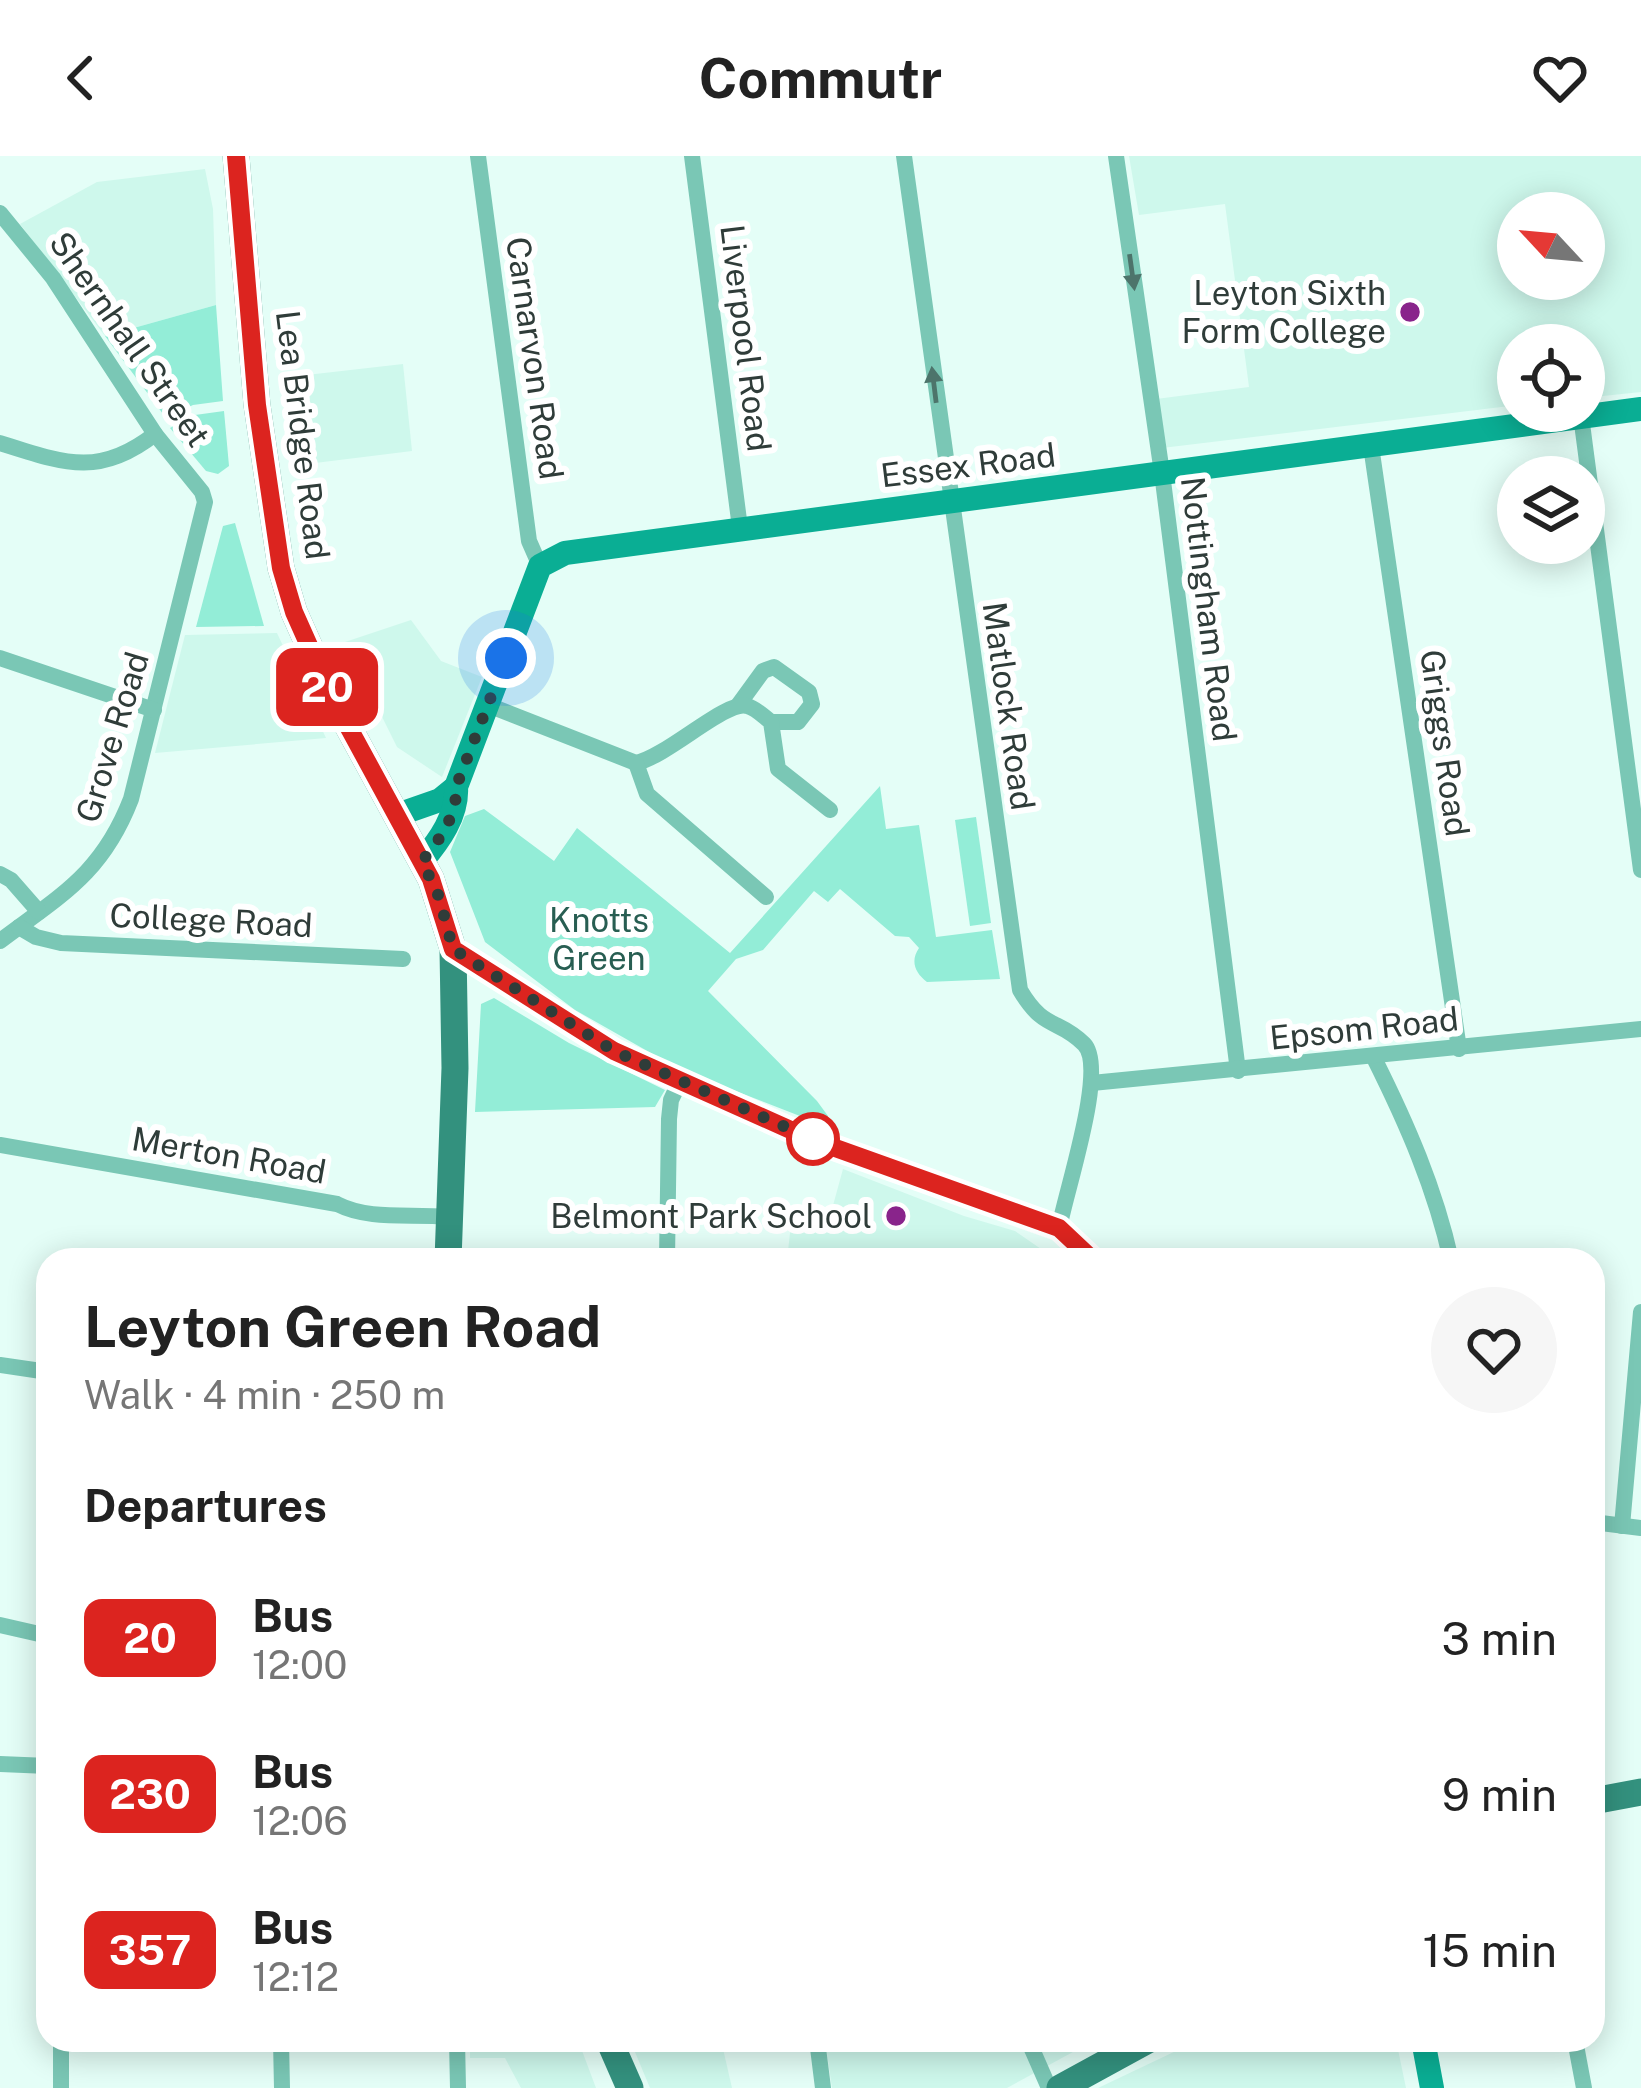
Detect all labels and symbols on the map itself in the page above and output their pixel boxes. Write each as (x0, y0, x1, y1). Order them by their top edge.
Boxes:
north arrow (1497, 192, 1605, 300)
street label: Liverpool Road (713, 222, 779, 454)
street label: Shernhall Street (42, 225, 218, 453)
street label: Carnarvon Road (499, 234, 571, 482)
one-way arrow (1123, 254, 1142, 291)
place label: Leyton Sixth Form College (1181, 274, 1386, 350)
marker: Leyton Sixth Form College (1397, 299, 1423, 325)
street label: Lea Bridge Road (269, 308, 337, 562)
one-way arrow (925, 366, 944, 403)
street label: Essex Road (878, 435, 1058, 495)
street label: Nottingham Road (1174, 474, 1244, 744)
street label: Matlock Road (976, 600, 1042, 812)
your location (476, 628, 536, 688)
street label: Grove Road (68, 647, 156, 827)
street label: Griggs Road (1413, 647, 1477, 839)
line badge: 20 (273, 648, 381, 726)
street label: College Road (109, 896, 313, 944)
park label: Knotts Green (549, 901, 649, 977)
street label: Epsom Road (1268, 999, 1460, 1057)
unlabelled marker (788, 1114, 838, 1164)
street label: Merton Road (129, 1119, 329, 1191)
place label: Belmont Park School (550, 1197, 872, 1235)
marker: Belmont Park School (883, 1203, 909, 1229)

